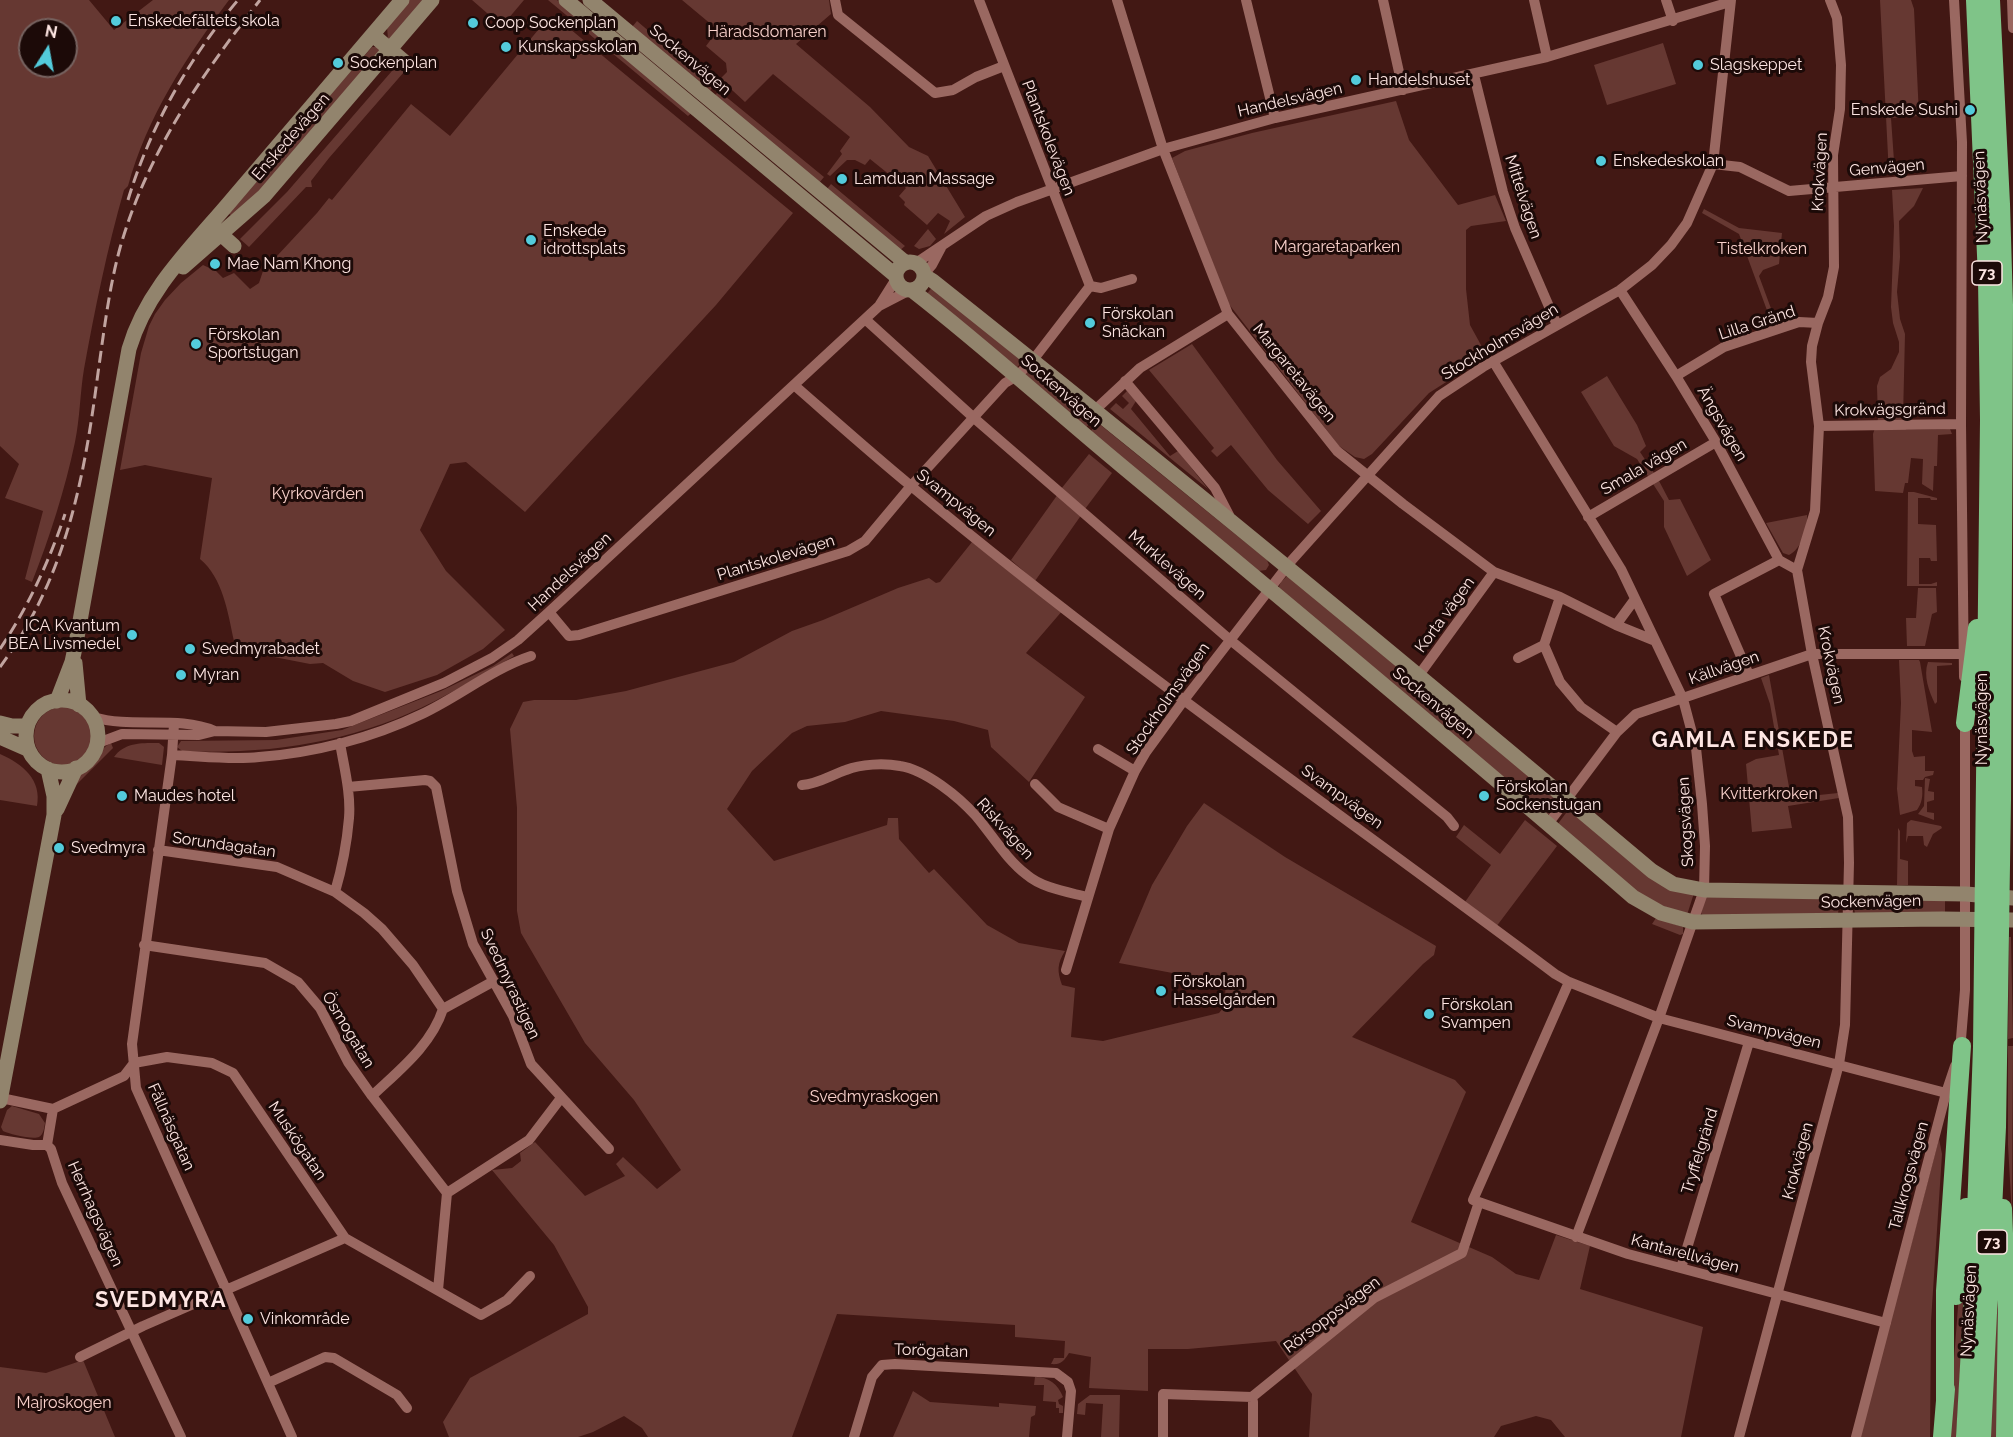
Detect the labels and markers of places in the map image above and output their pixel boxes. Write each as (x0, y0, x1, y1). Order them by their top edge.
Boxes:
place label: Enskedefältets skola (128, 11, 280, 31)
place label: Coop Sockenplan (485, 13, 616, 33)
marker: Enskedefältets skola (109, 14, 123, 28)
marker: Coop Sockenplan (466, 16, 480, 30)
place label: Kunskapsskolan (518, 37, 637, 57)
marker: Kunskapsskolan (499, 40, 513, 54)
place label: Sockenplan (350, 53, 437, 73)
place label: Slagskeppet (1710, 55, 1802, 75)
marker: Sockenplan (331, 56, 345, 70)
marker: Slagskeppet (1691, 58, 1705, 72)
place label: Handelshuset (1368, 70, 1470, 90)
marker: Handelshuset (1349, 73, 1363, 87)
place label: Enskede Sushi (1851, 100, 1958, 120)
marker: Enskede Sushi (1963, 103, 1977, 117)
place label: Enskedeskolan (1613, 151, 1724, 171)
marker: Enskedeskolan (1594, 154, 1608, 168)
place label: Lamduan Massage (854, 169, 994, 189)
marker: Lamduan Massage (835, 172, 849, 186)
place label: Enskede idrottsplats (543, 221, 626, 259)
marker: Enskede idrottsplats (524, 233, 538, 247)
place label: Mae Nam Khong (227, 254, 351, 274)
marker: Mae Nam Khong (208, 257, 222, 271)
place label: Förskolan Snäckan (1102, 304, 1174, 342)
marker: Förskolan Snäckan (1083, 316, 1097, 330)
place label: Förskolan Sportstugan (208, 325, 299, 363)
marker: Förskolan Sportstugan (189, 337, 203, 351)
place label: ICA Kvantum BEA Livsmedel (8, 616, 120, 654)
marker: ICA Kvantum BEA Livsmedel (125, 628, 139, 642)
place label: Svedmyrabadet (202, 639, 320, 659)
marker: Svedmyrabadet (183, 642, 197, 656)
place label: Myran (193, 665, 239, 685)
marker: Myran (174, 668, 188, 682)
place label: Förskolan Sockenstugan (1496, 777, 1601, 815)
place label: Maudes hotel (134, 786, 235, 806)
marker: Maudes hotel (115, 789, 129, 803)
marker: Förskolan Sockenstugan (1477, 789, 1491, 803)
place label: Svedmyra (71, 838, 146, 858)
marker: Svedmyra (52, 841, 66, 855)
place label: Förskolan Hasselgården (1173, 972, 1275, 1010)
marker: Förskolan Hasselgården (1154, 984, 1168, 998)
place label: Förskolan Svampen (1441, 995, 1513, 1033)
marker: Förskolan Svampen (1422, 1007, 1436, 1021)
place label: Vinkområde (260, 1309, 350, 1329)
marker: Vinkområde (241, 1312, 255, 1326)

